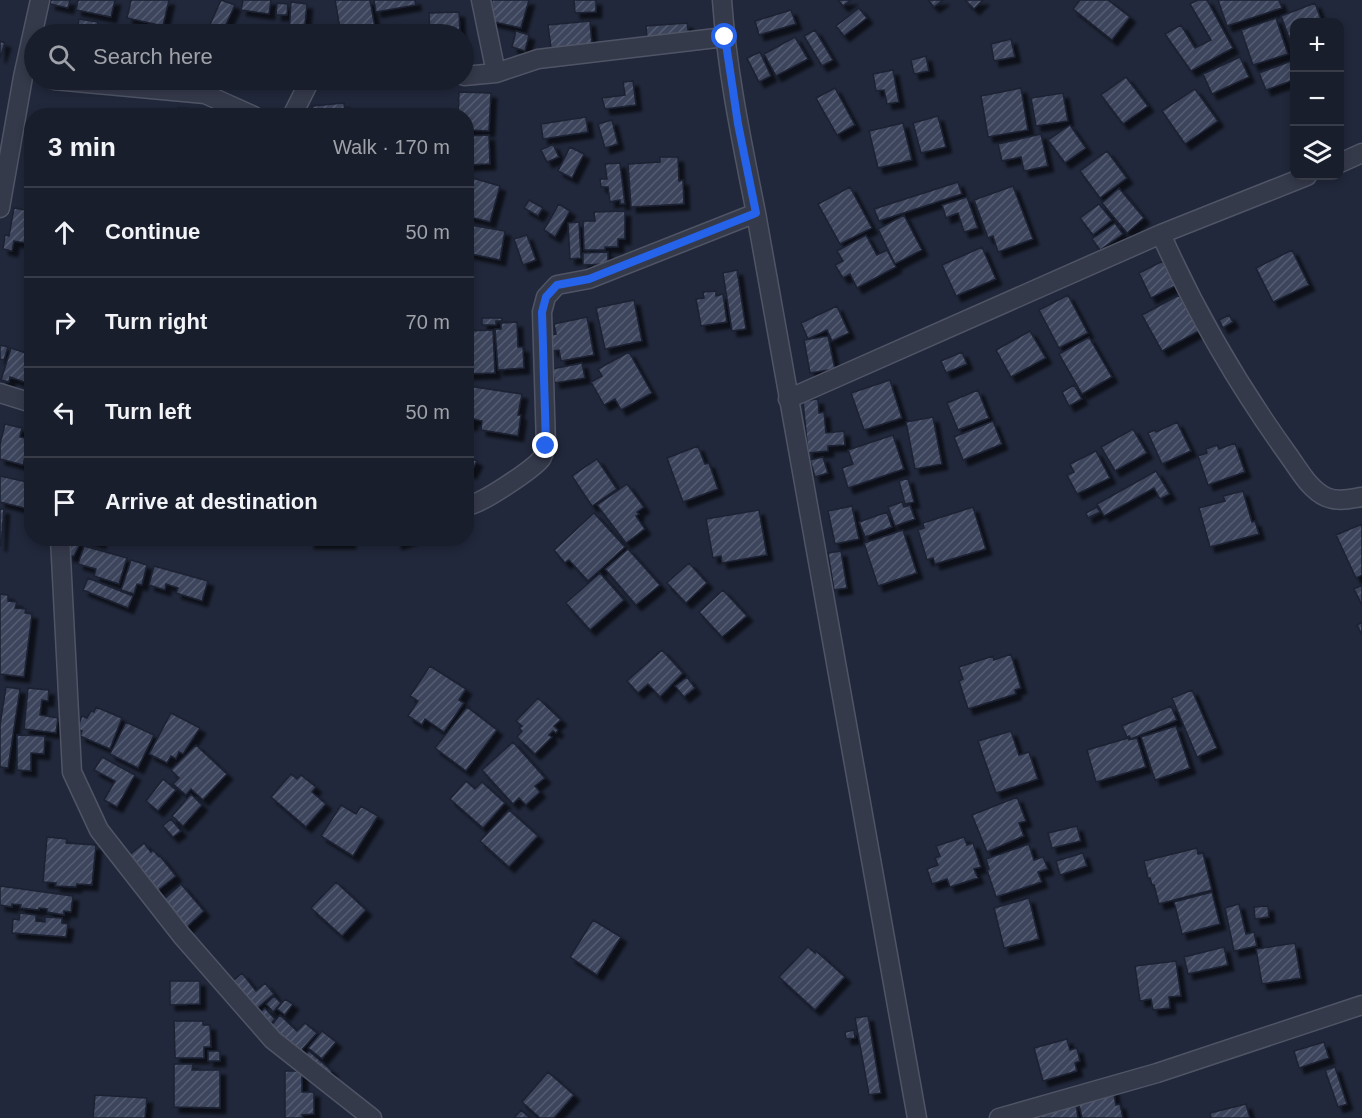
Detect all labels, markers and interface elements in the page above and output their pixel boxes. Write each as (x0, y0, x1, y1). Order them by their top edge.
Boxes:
map controls (1290, 18, 1344, 180)
button: + (1290, 18, 1344, 72)
route start (711, 23, 737, 49)
search box (24, 24, 474, 90)
icon: search (45, 41, 78, 74)
text: Search here (93, 44, 213, 69)
button: − (1290, 72, 1344, 126)
button: layers (1290, 126, 1344, 180)
text: 3 min (48, 132, 116, 162)
text: Walk · 170 m (333, 136, 450, 158)
icon: ahead (48, 216, 81, 249)
text: Continue (105, 219, 200, 244)
text: 50 m (406, 221, 450, 243)
icon: right (48, 306, 81, 339)
text: Turn right (105, 309, 207, 334)
text: 70 m (406, 311, 450, 333)
icon: left (48, 396, 81, 429)
text: Turn left (105, 399, 191, 424)
text: 50 m (406, 401, 450, 423)
route end (532, 432, 558, 458)
icon: arrive (48, 486, 81, 519)
text: Arrive at destination (105, 489, 318, 514)

